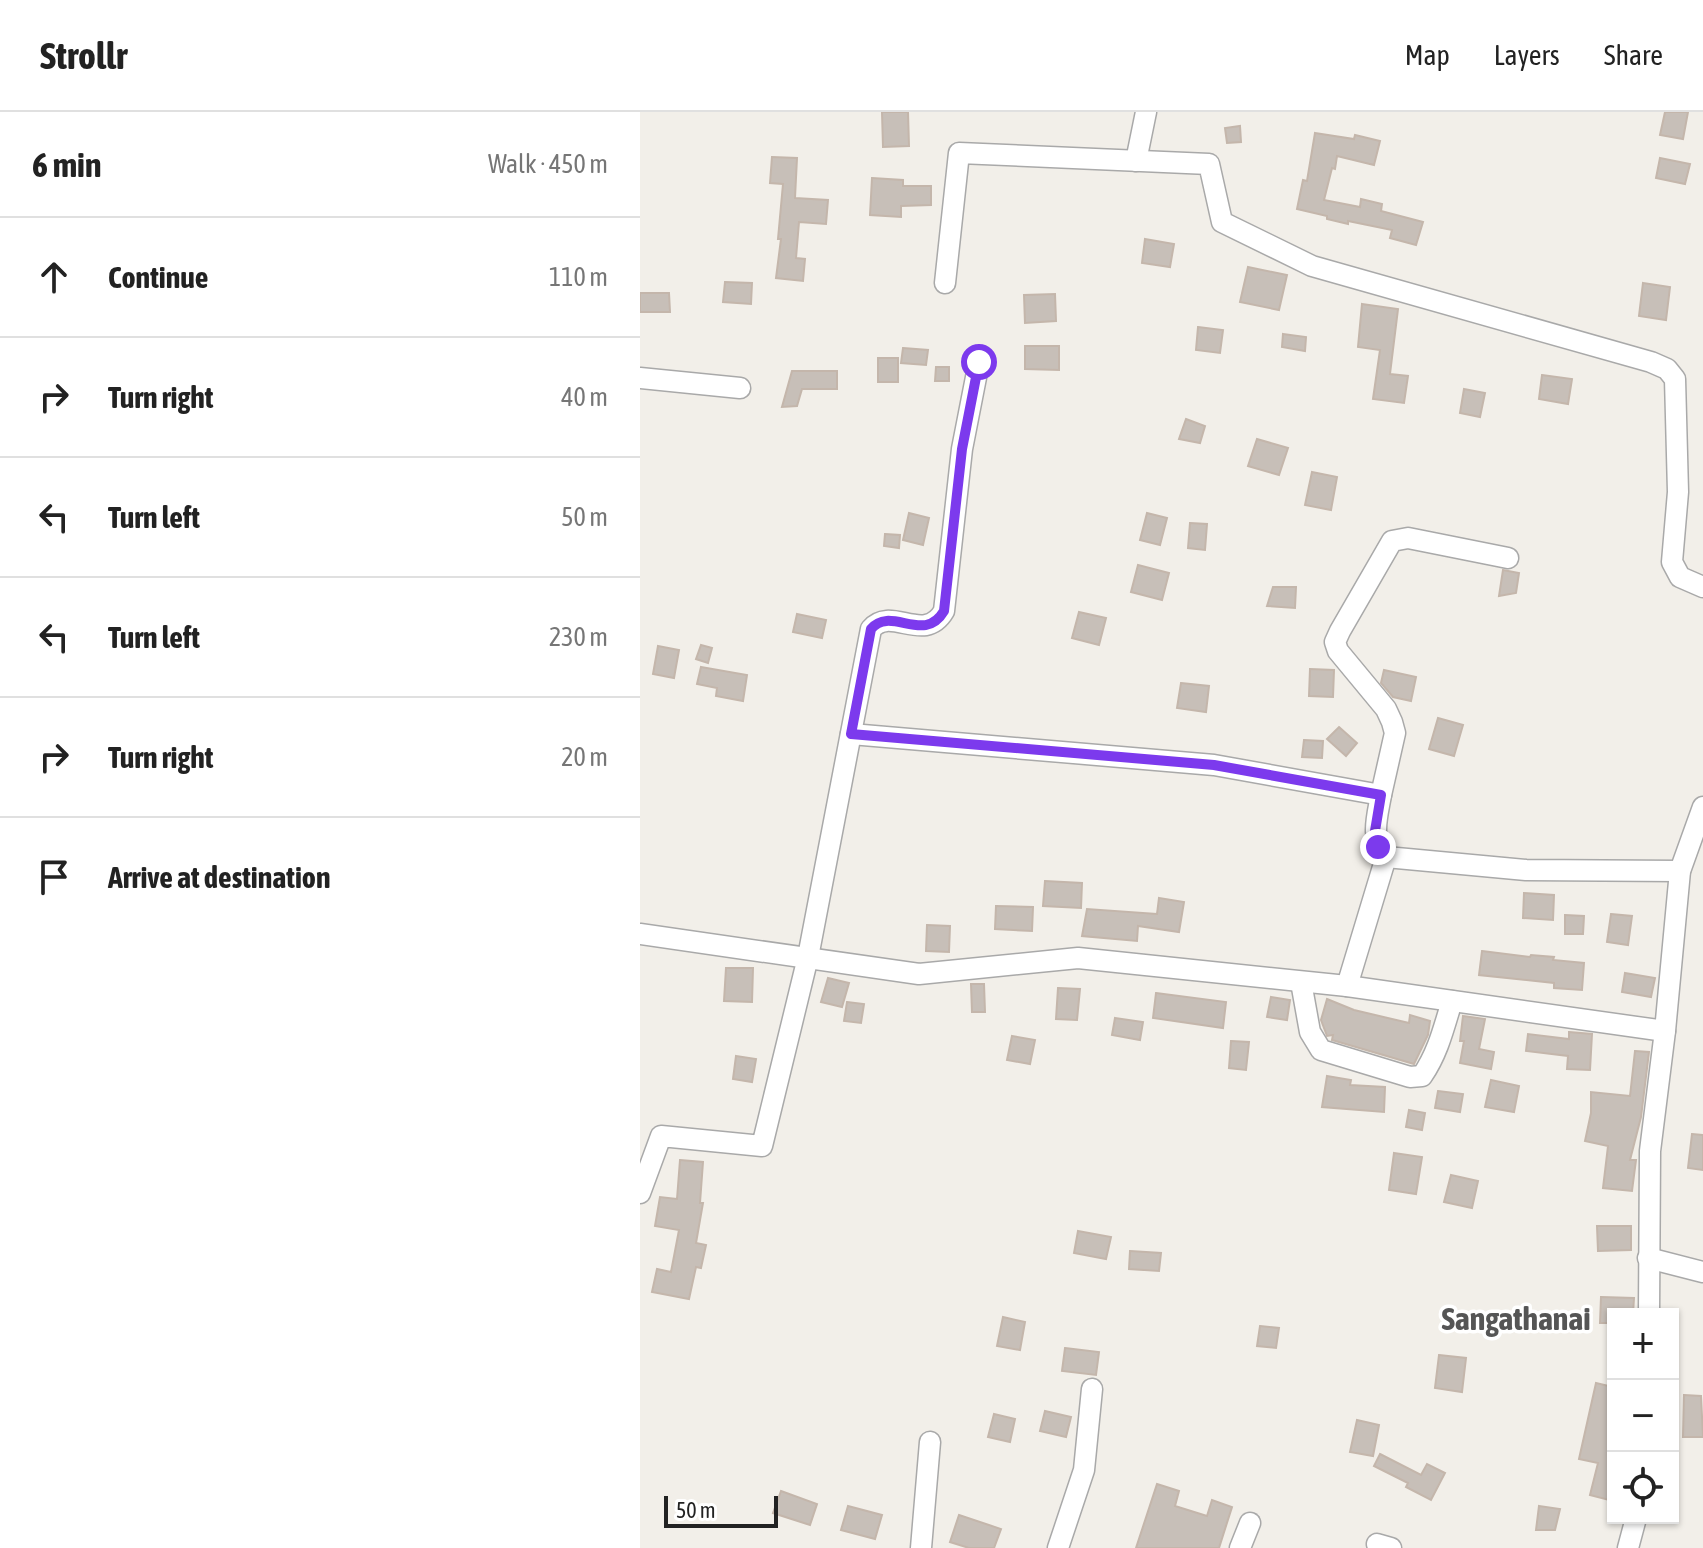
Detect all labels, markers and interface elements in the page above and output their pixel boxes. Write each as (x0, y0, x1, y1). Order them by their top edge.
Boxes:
text: Strollr (40, 34, 127, 77)
text: Map (1405, 39, 1450, 71)
text: Layers (1494, 39, 1560, 71)
text: Share (1604, 39, 1663, 71)
text: 6 min (32, 145, 101, 184)
text: Walk · 450 m (488, 149, 608, 179)
icon: ahead (32, 255, 76, 299)
text: Continue (108, 260, 208, 294)
text: 110 m (549, 262, 608, 292)
route start (961, 344, 997, 380)
icon: right (32, 375, 76, 419)
text: Turn right (108, 380, 214, 414)
text: 40 m (561, 382, 608, 412)
icon: left (32, 495, 76, 539)
text: Turn left (108, 500, 200, 534)
text: 50 m (561, 502, 608, 532)
icon: left (32, 615, 76, 659)
text: Turn left (108, 620, 200, 654)
text: 230 m (549, 622, 608, 652)
icon: right (32, 735, 76, 779)
text: Turn right (108, 740, 214, 774)
text: 20 m (561, 742, 608, 772)
route end (1360, 829, 1396, 865)
icon: arrive (32, 855, 76, 899)
text: Arrive at destination (108, 860, 330, 894)
district label: Sangathanai (1441, 1300, 1591, 1337)
map controls (1607, 1308, 1679, 1524)
button: + (1607, 1308, 1679, 1380)
button: − (1607, 1380, 1679, 1452)
button: locate (1607, 1452, 1679, 1524)
scale bar (664, 1492, 778, 1528)
text: 50 m (676, 1497, 716, 1523)

